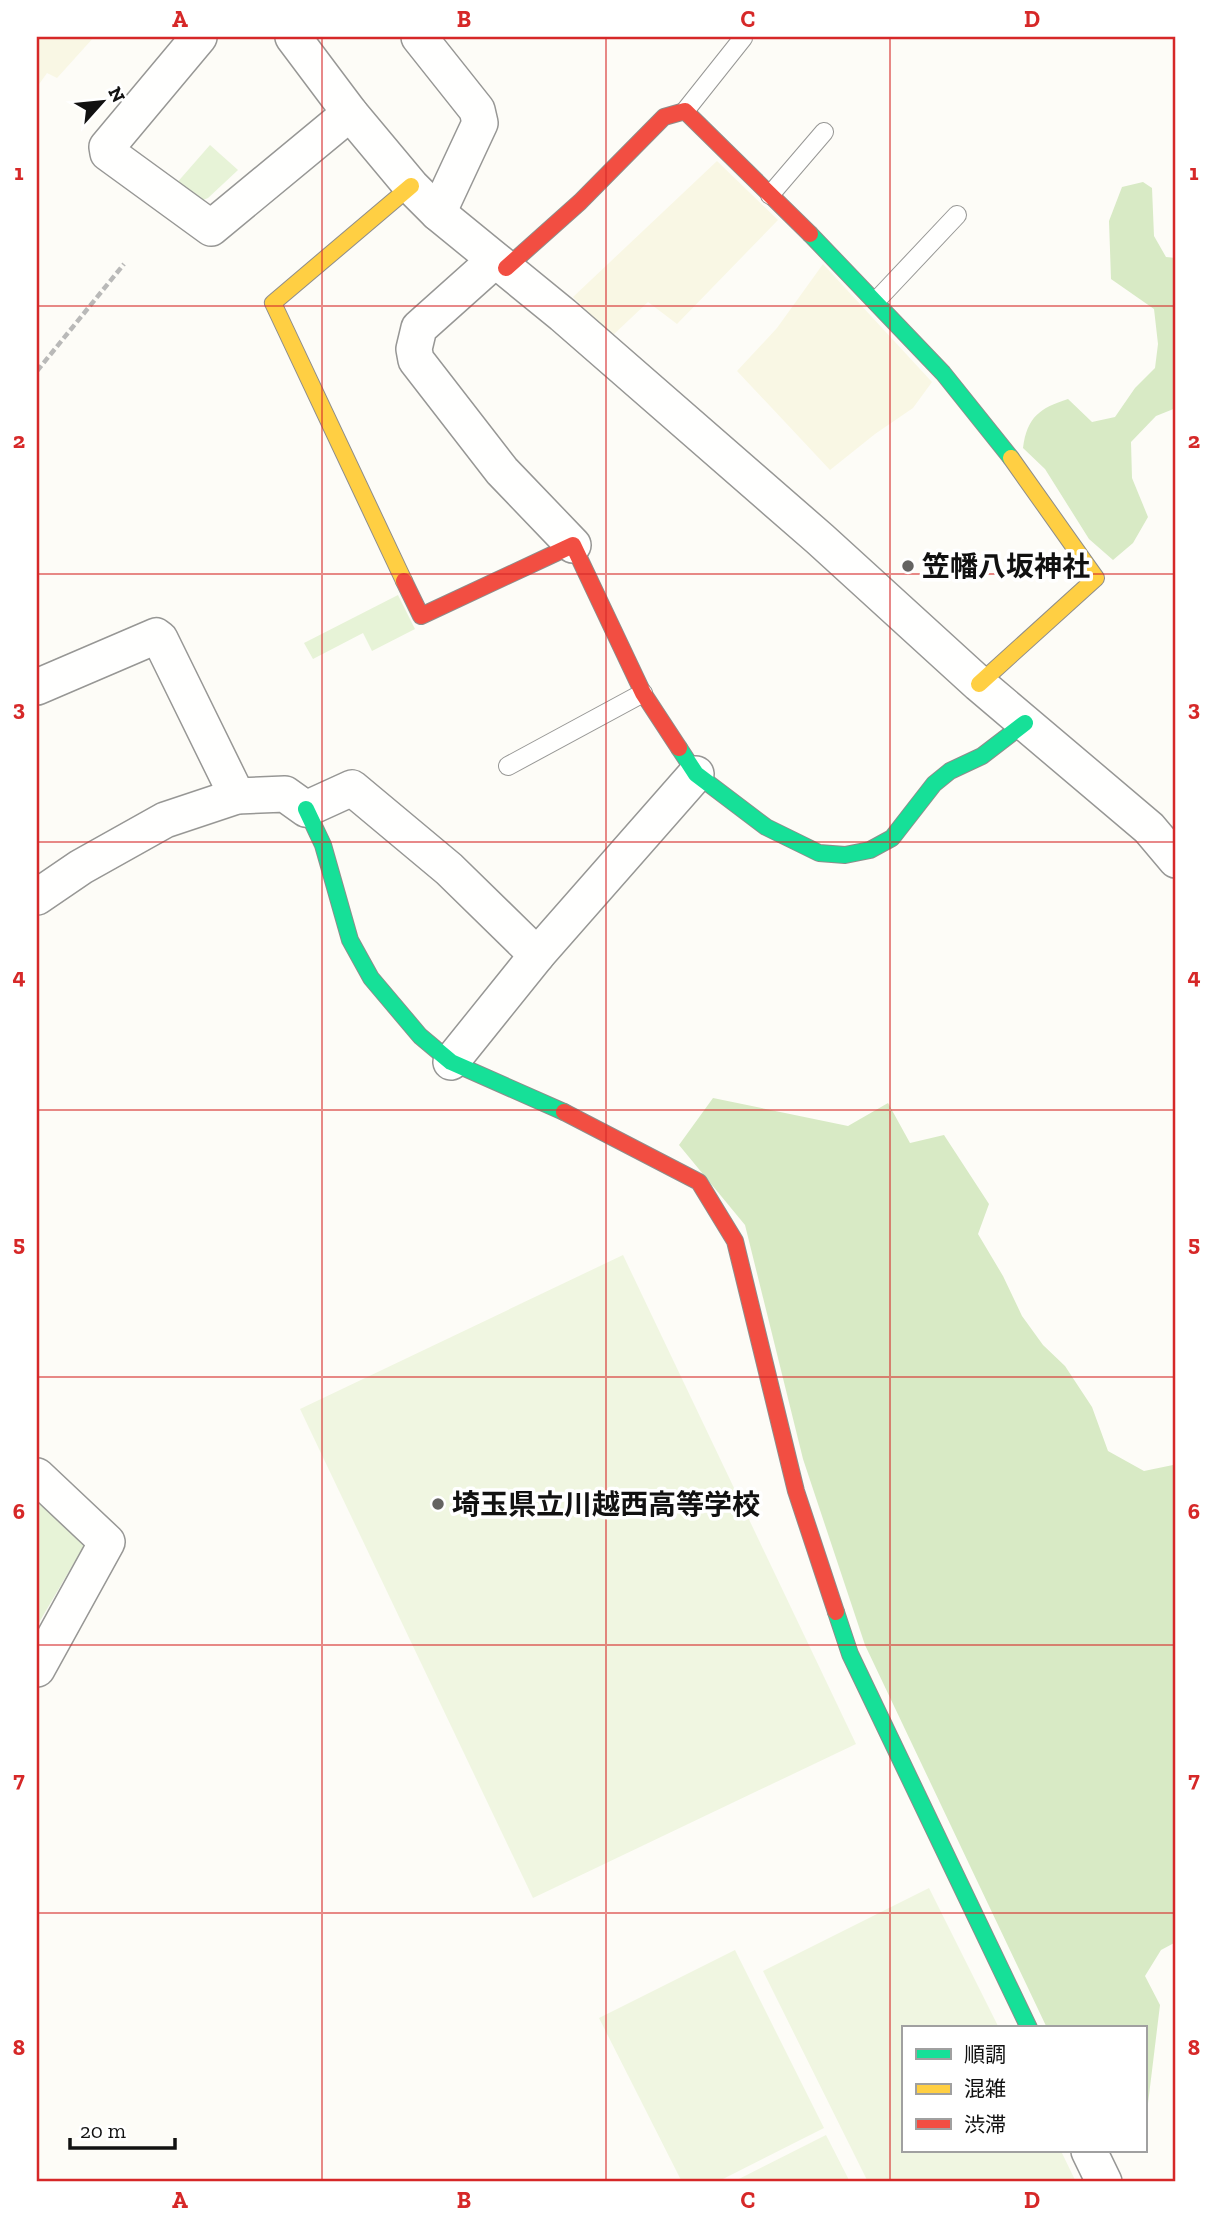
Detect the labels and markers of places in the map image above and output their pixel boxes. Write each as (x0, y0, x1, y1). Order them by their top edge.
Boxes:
place label: 笠幡八坂神社 (922, 550, 1090, 583)
marker: 笠幡八坂神社 (900, 558, 916, 574)
place label: 埼玉県立川越西高等学校 (452, 1488, 760, 1521)
marker: 埼玉県立川越西高等学校 (430, 1496, 446, 1512)

